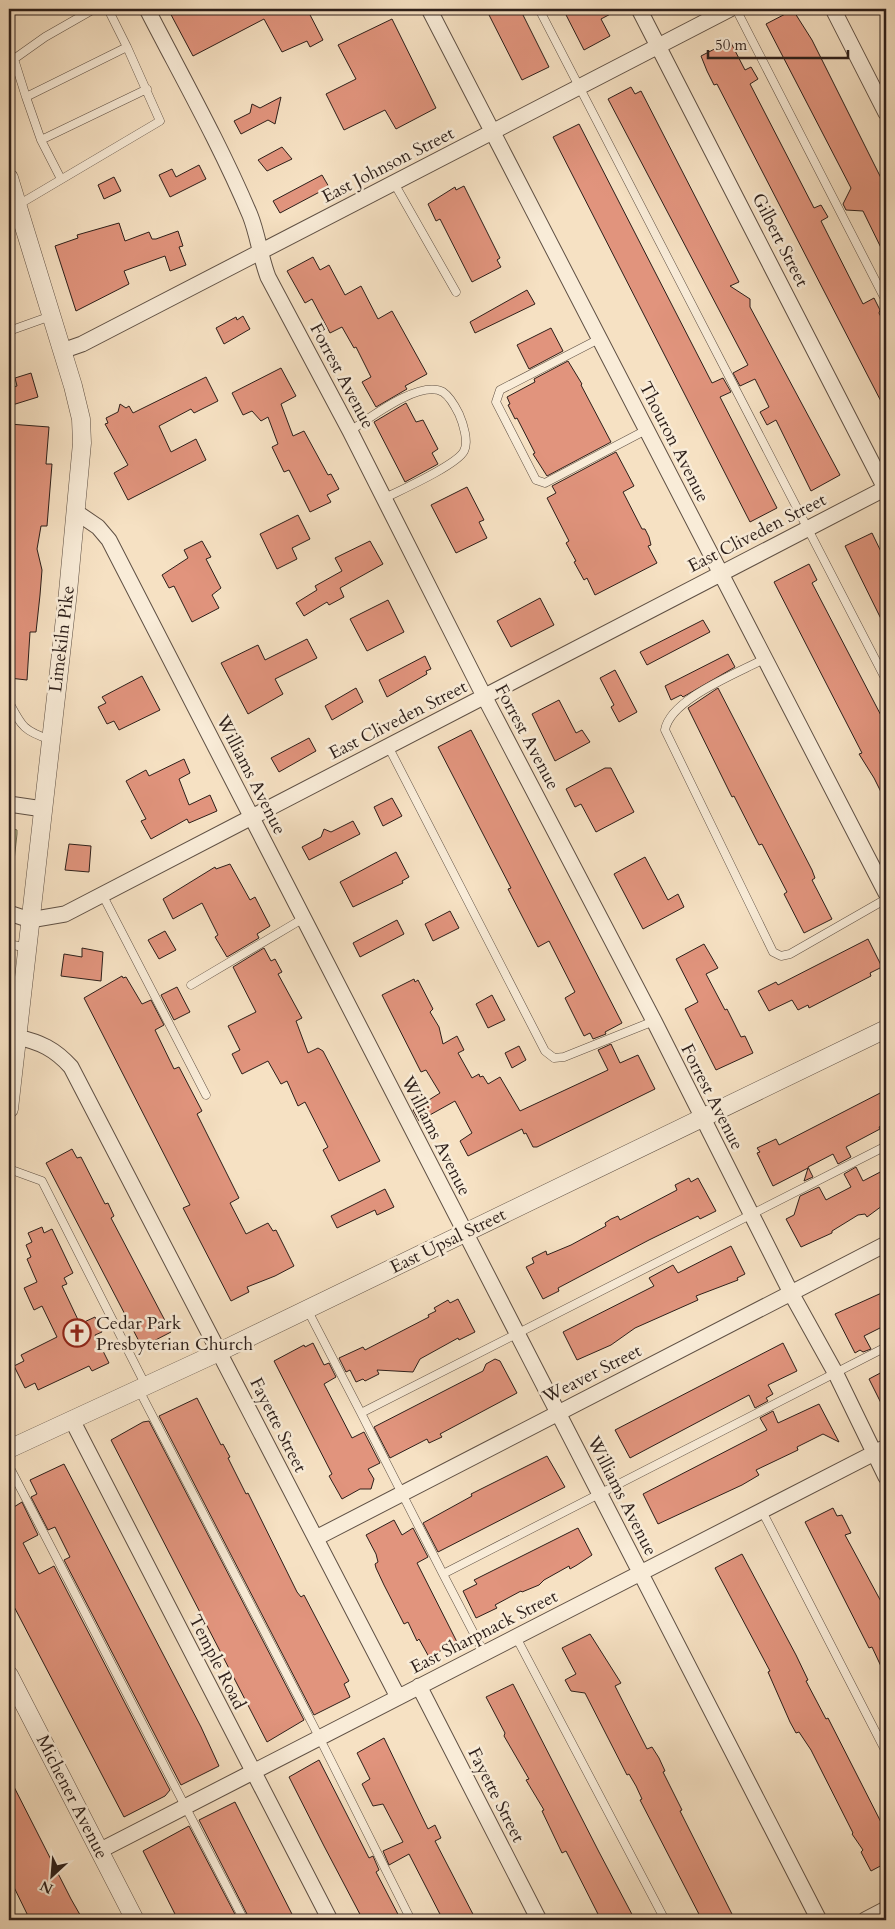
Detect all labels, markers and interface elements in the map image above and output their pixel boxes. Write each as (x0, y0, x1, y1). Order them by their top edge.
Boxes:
scale bar (708, 28, 848, 60)
text: 50 m (715, 35, 747, 55)
street label: East Johnson Street (318, 121, 459, 209)
street label: Gilbert Street (746, 189, 814, 291)
street label: Forrest Avenue (304, 319, 380, 433)
street label: Thouron Avenue (633, 377, 715, 507)
street label: East Cliveden Street (683, 487, 831, 579)
street label: Limekiln Pike (43, 584, 81, 694)
street label: East Cliveden Street (324, 674, 472, 766)
street label: Forrest Avenue (489, 680, 565, 794)
street label: Williams Avenue (210, 710, 292, 839)
street label: Forrest Avenue (674, 1040, 750, 1154)
street label: Williams Avenue (395, 1071, 477, 1200)
street label: East Upsal Street (386, 1202, 510, 1280)
place label: Cedar Park Presbyterian Church (96, 1311, 253, 1357)
church icon: Cedar Park Presbyterian Church (62, 1318, 92, 1348)
street label: Weaver Street (537, 1338, 646, 1410)
street label: Fayette Street (243, 1373, 313, 1477)
street label: Williams Avenue (581, 1431, 663, 1560)
street label: East Sharpnack Street (406, 1584, 562, 1680)
street label: Temple Road (182, 1610, 252, 1714)
street label: Michener Avenue (30, 1731, 114, 1863)
street label: Fayette Street (461, 1743, 531, 1847)
north arrow (28, 1852, 78, 1902)
text: N (37, 1876, 56, 1898)

